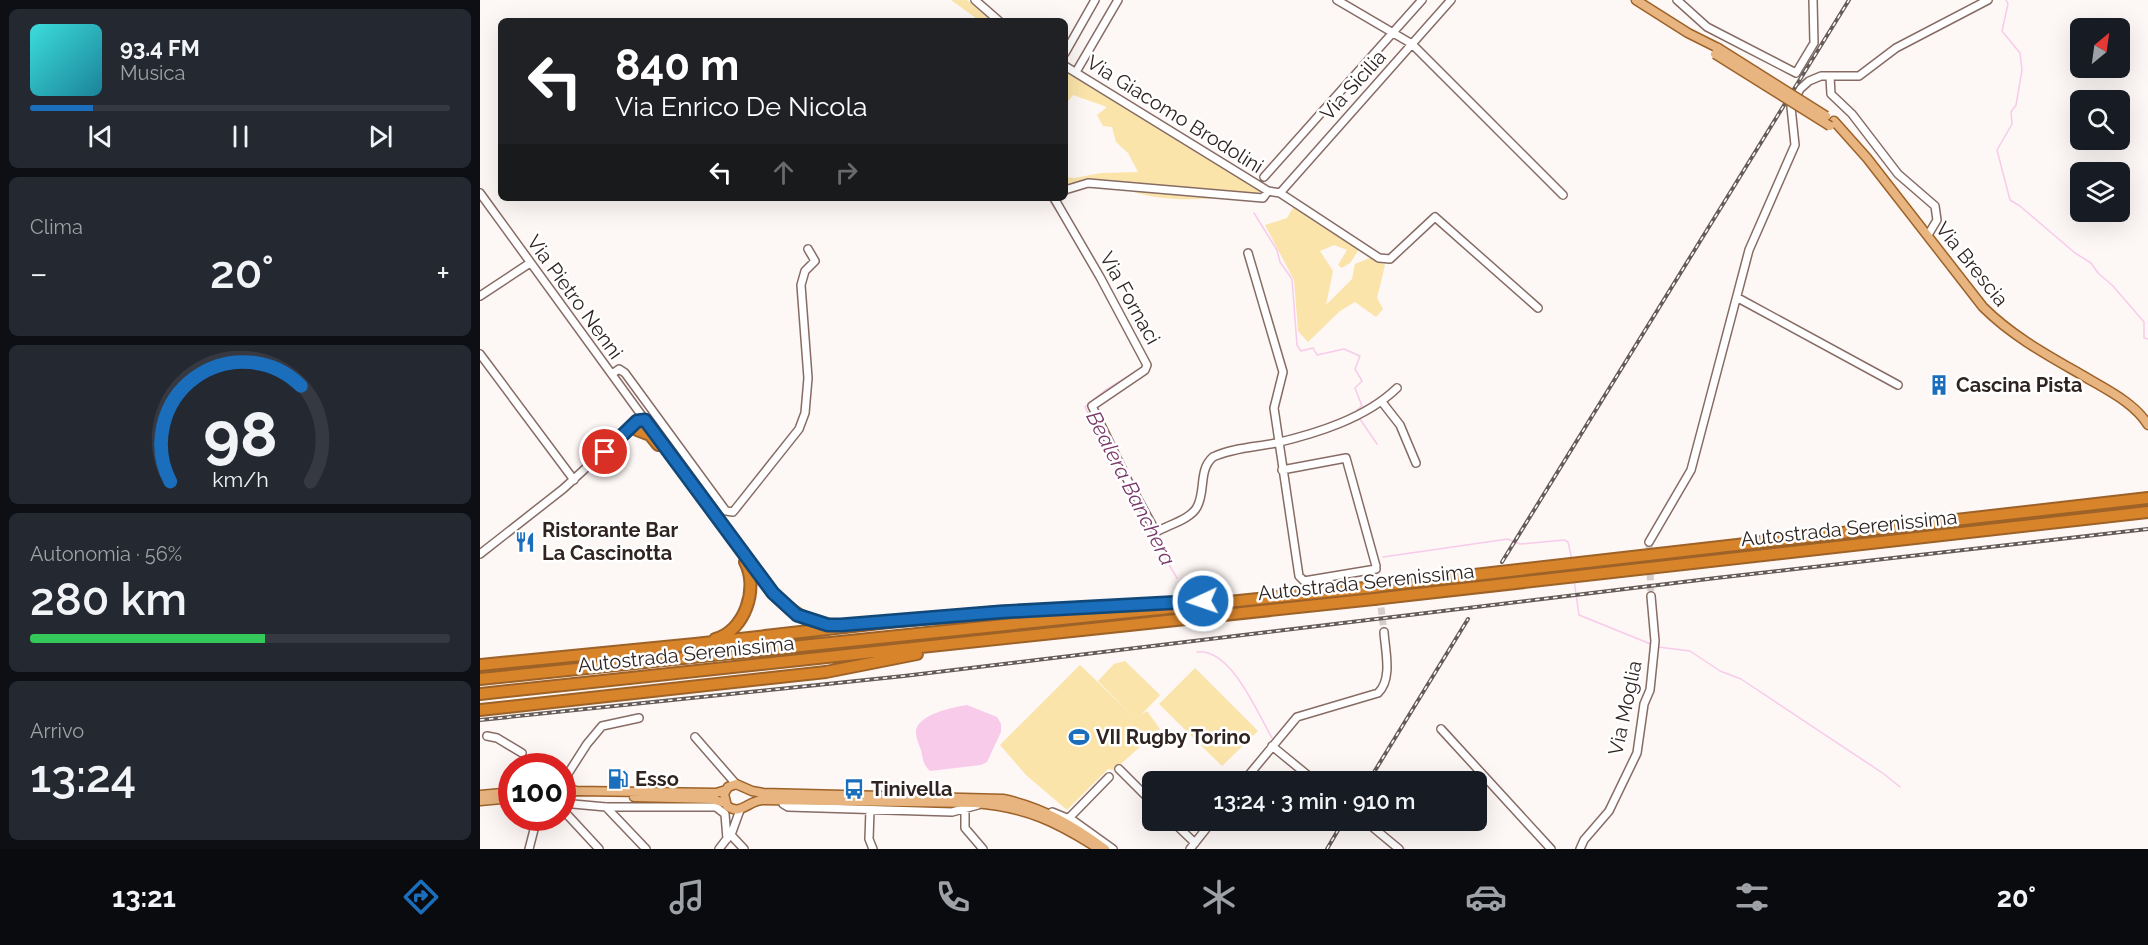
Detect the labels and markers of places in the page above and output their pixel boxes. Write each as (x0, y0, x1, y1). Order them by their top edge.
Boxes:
building icon: Cascina Pista (1927, 373, 1951, 397)
place label: Cascina Pista (1956, 373, 2082, 397)
pin (579, 426, 630, 477)
place label: Ristorante Bar La Cascinotta (542, 518, 678, 565)
restaurant icon: Ristorante Bar La Cascinotta (513, 530, 537, 554)
sports icon: VII Rugby Torino (1067, 725, 1091, 749)
place label: VII Rugby Torino (1096, 725, 1251, 749)
fuel station icon: Esso (606, 767, 630, 791)
place label: Esso (635, 767, 679, 791)
bus stop icon: Tinivella (842, 777, 866, 801)
place label: Tinivella (871, 777, 952, 801)

